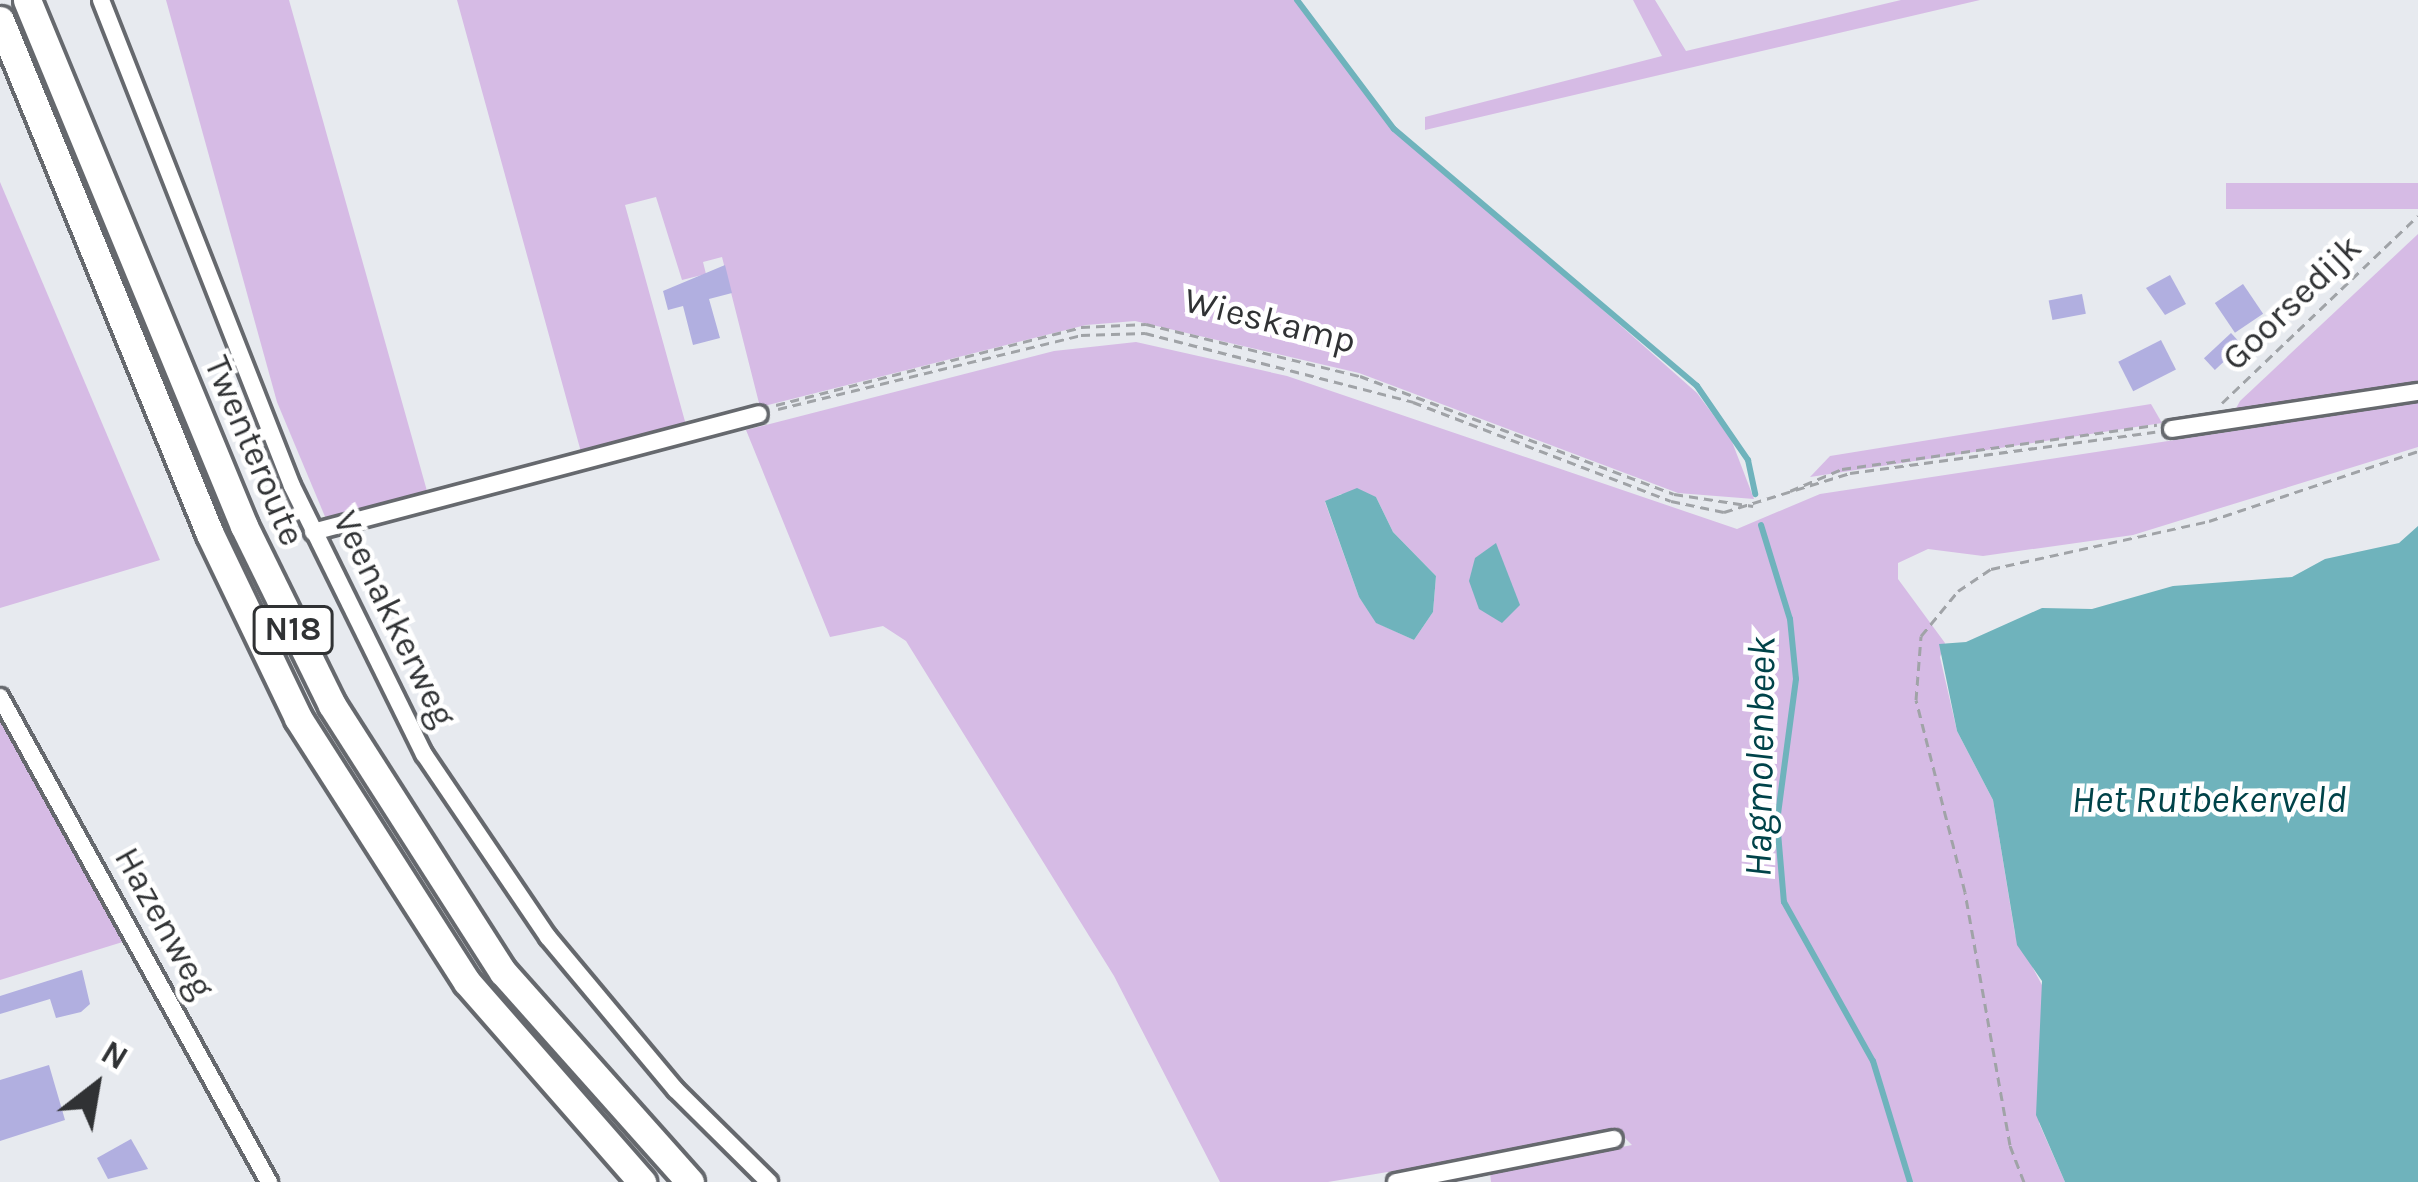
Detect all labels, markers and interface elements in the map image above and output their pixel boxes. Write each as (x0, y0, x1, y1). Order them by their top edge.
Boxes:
street label: Goorsedijk (2213, 226, 2371, 380)
street label: Wieskamp (1180, 279, 1360, 363)
street label: Twenteroute (195, 350, 313, 552)
street label: Veenakkerweg (323, 504, 465, 734)
road number: N18 (251, 603, 335, 657)
water label: Hagmolenbeek (1735, 636, 1785, 878)
water label: Het Rutbekerveld (2071, 776, 2347, 822)
street label: Hazenweg (105, 840, 223, 1006)
north arrow (36, 1026, 156, 1146)
text: N (95, 1033, 134, 1078)

